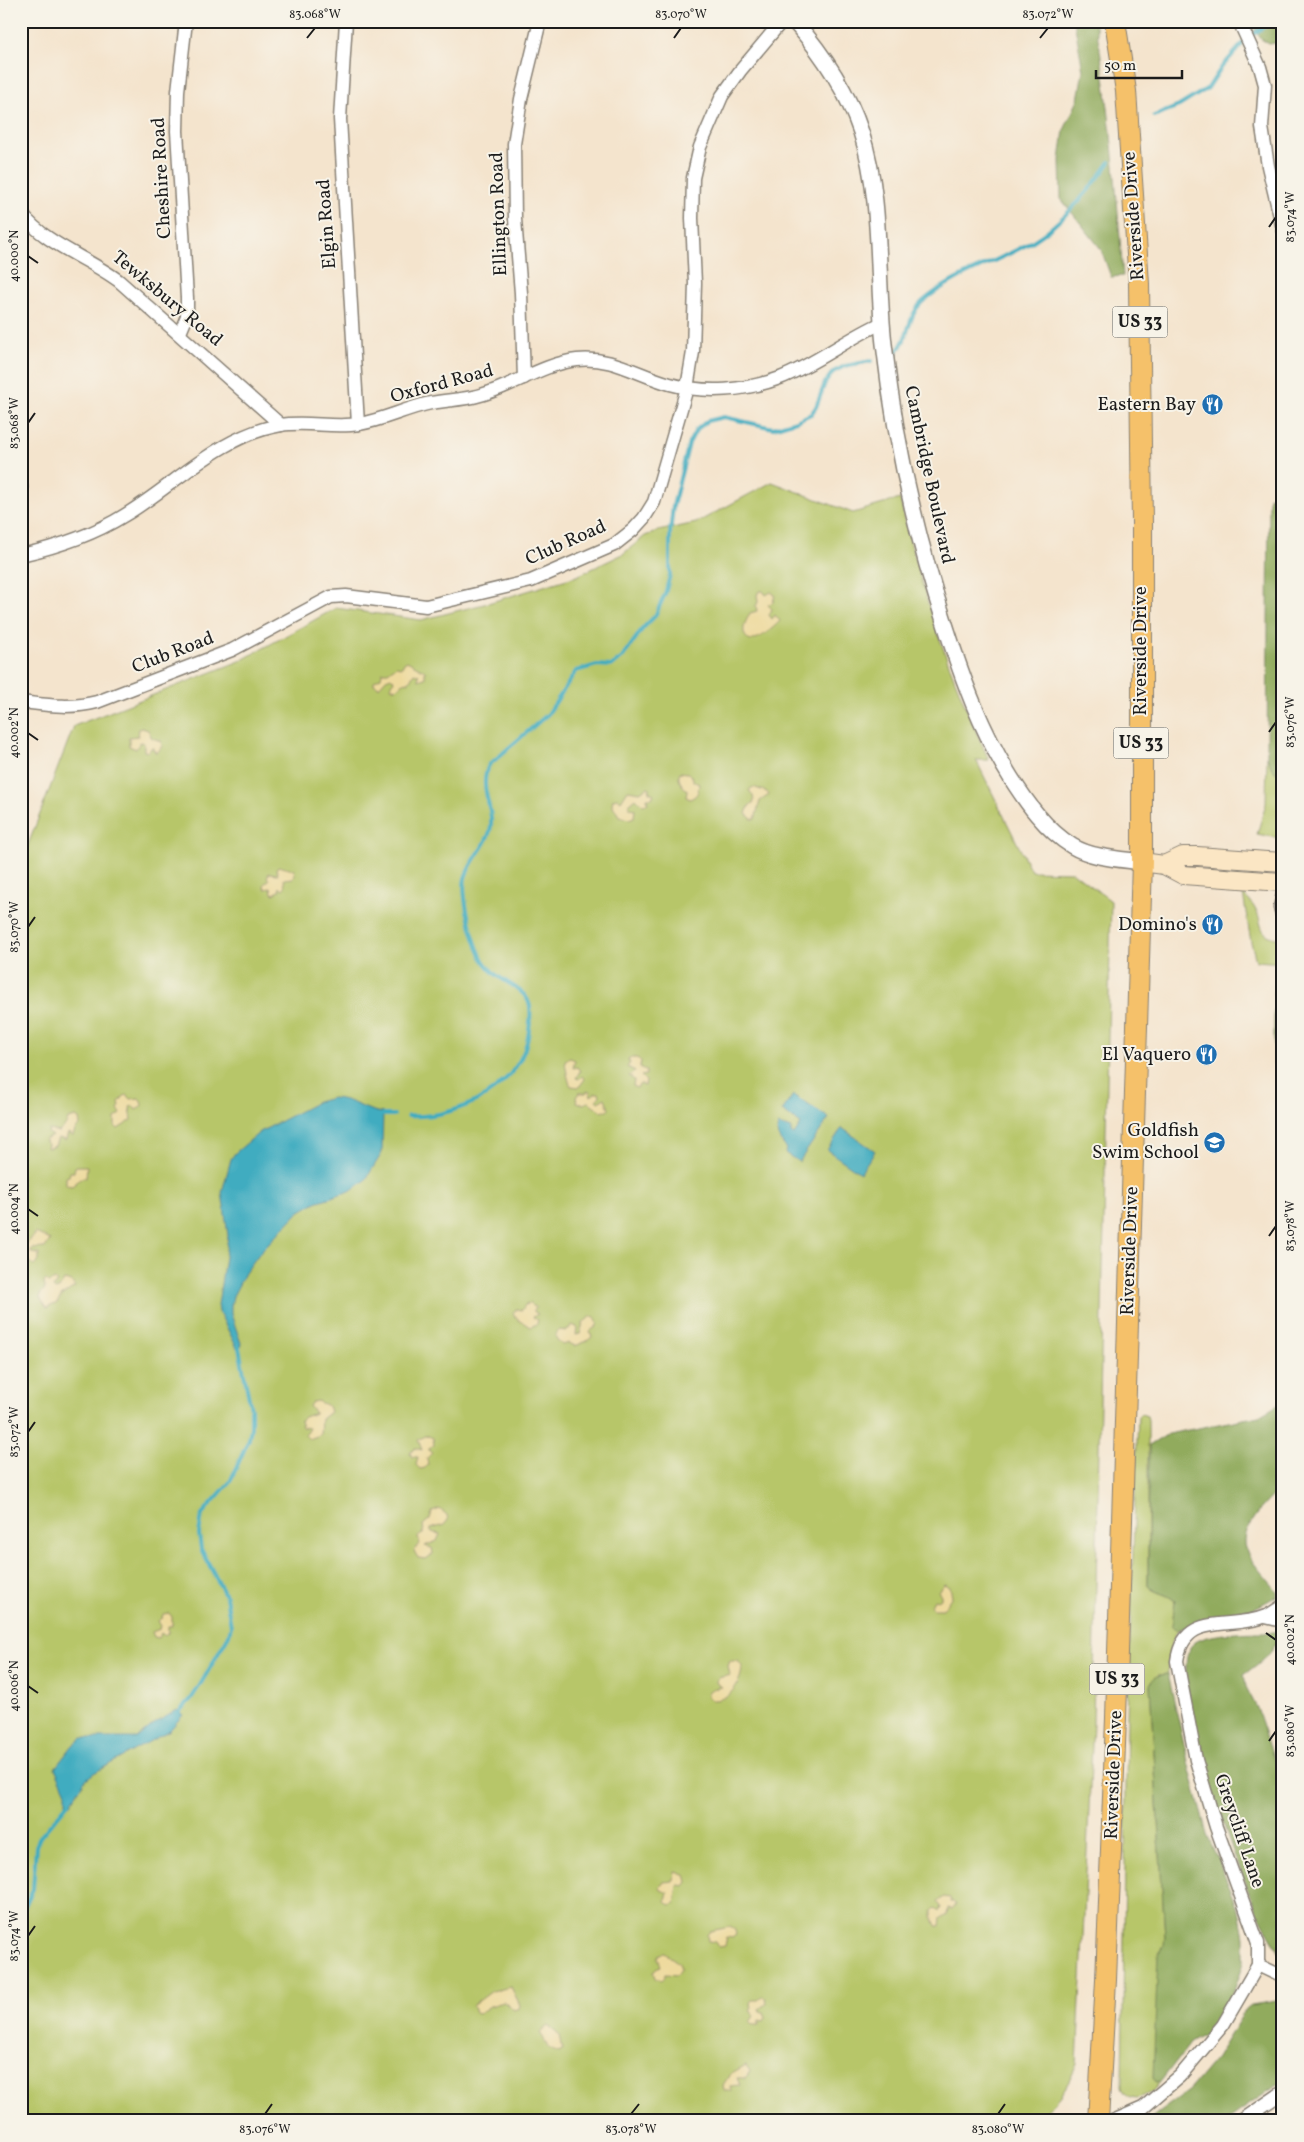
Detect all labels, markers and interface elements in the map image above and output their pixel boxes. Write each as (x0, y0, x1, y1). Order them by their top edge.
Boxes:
text: 83.068°W (289, 7, 341, 23)
text: 83.070°W (655, 7, 707, 23)
text: 83.072°W (1022, 7, 1074, 23)
scale bar (1096, 48, 1183, 80)
text: 50 m (1104, 56, 1136, 77)
street label: Cheshire Road (146, 117, 178, 239)
street label: Ellington Road (484, 151, 514, 277)
street label: Riverside Drive (1117, 151, 1151, 281)
street label: Elgin Road (311, 178, 343, 270)
text: 83.074°W (1283, 192, 1299, 242)
text: 40.000°N (7, 230, 23, 282)
street label: Tewksbury Road (106, 245, 228, 353)
road number: US 33 (1112, 306, 1168, 338)
street label: Oxford Road (388, 358, 496, 410)
street label: Cambridge Boulevard (897, 384, 961, 566)
place label: Eastern Bay (1097, 392, 1196, 418)
restaurant icon: Eastern Bay (1200, 393, 1224, 417)
text: 83.068°W (7, 397, 23, 449)
street label: Club Road (521, 514, 611, 572)
street label: Riverside Drive (1128, 586, 1154, 716)
street label: Club Road (128, 625, 218, 681)
text: 83.076°W (1283, 696, 1299, 748)
text: 40.002°N (7, 707, 23, 759)
road number: US 33 (1114, 728, 1168, 758)
text: 83.070°W (7, 901, 23, 953)
place label: Domino's (1118, 912, 1197, 938)
restaurant icon: Domino's (1201, 913, 1225, 937)
place label: El Vaquero (1102, 1042, 1191, 1068)
restaurant icon: El Vaquero (1195, 1043, 1219, 1067)
place label: Goldfish Swim School (1092, 1118, 1199, 1166)
school or university icon: Goldfish Swim School (1203, 1130, 1227, 1154)
text: 40.004°N (7, 1183, 23, 1235)
street label: Riverside Drive (1115, 1186, 1145, 1316)
text: 83.078°W (1283, 1201, 1299, 1251)
text: 83.072°W (7, 1406, 23, 1458)
text: 40.002°N (1283, 1614, 1299, 1666)
text: 40.006°N (7, 1660, 23, 1712)
road number: US 33 (1090, 1664, 1144, 1695)
text: 83.080°W (1283, 1705, 1299, 1757)
street label: Riverside Drive (1099, 1710, 1129, 1840)
street label: Greycliff Lane (1207, 1771, 1271, 1891)
text: 83.074°W (7, 1911, 23, 1961)
text: 83.076°W (239, 2122, 291, 2138)
text: 83.078°W (606, 2122, 656, 2138)
text: 83.080°W (972, 2122, 1024, 2138)

